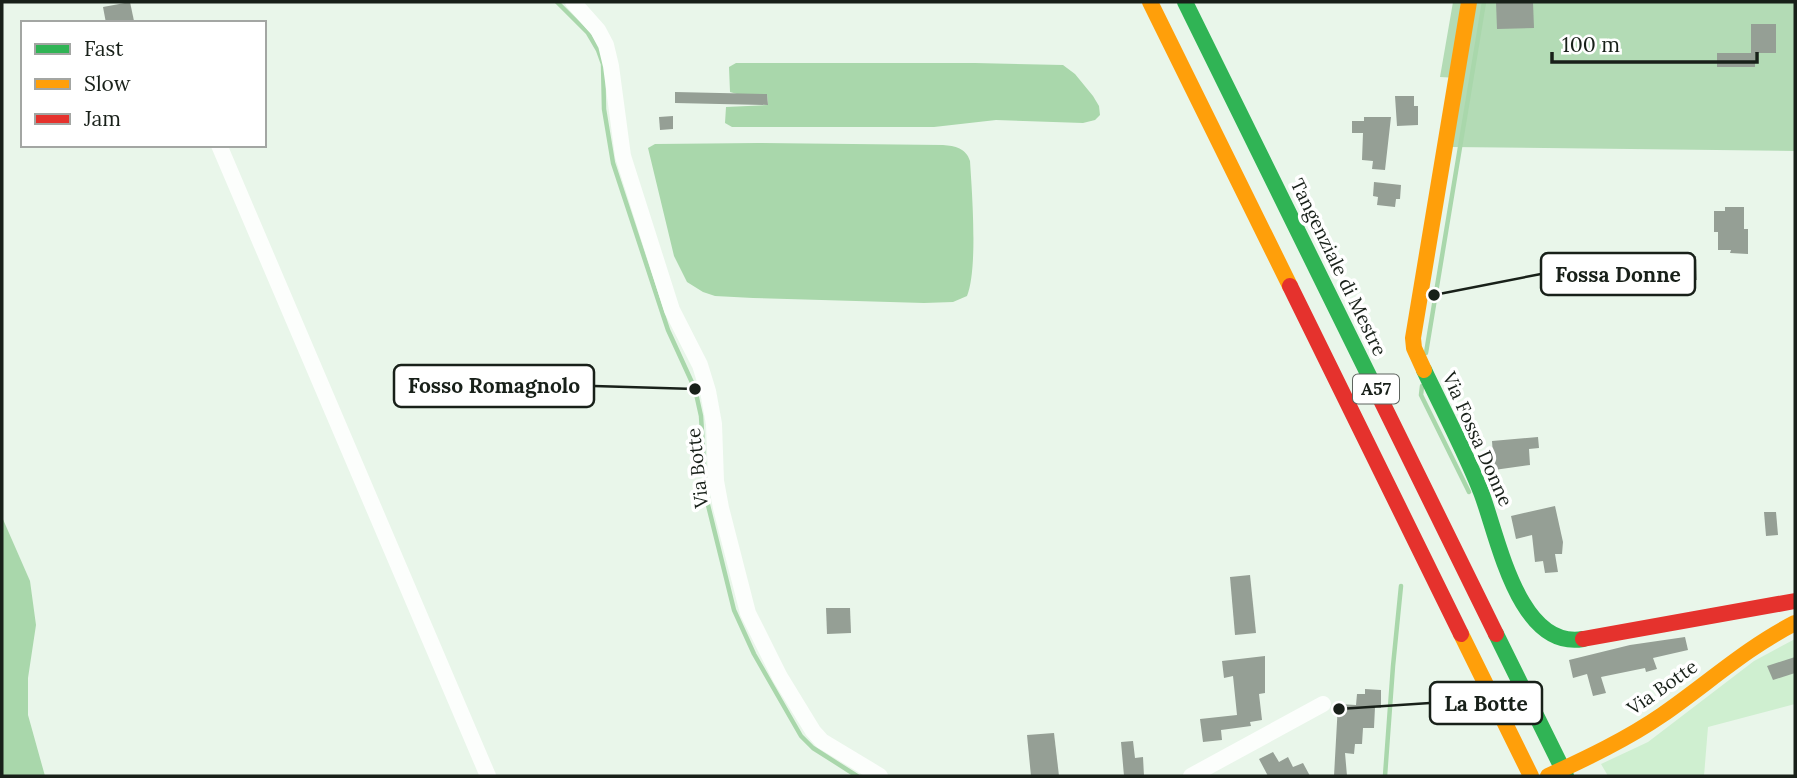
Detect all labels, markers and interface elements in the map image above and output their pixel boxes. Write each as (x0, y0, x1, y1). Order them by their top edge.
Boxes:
legend (21, 21, 266, 147)
scale bar (1552, 21, 1757, 65)
text: 100 m (1562, 31, 1620, 58)
text: Fast (84, 35, 124, 62)
text: Slow (84, 70, 131, 97)
text: Jam (83, 105, 121, 132)
street label: Tangenziale di Mestre (1286, 174, 1392, 360)
callout: Fossa Donne (1541, 253, 1695, 295)
text: Fossa Donne (1555, 261, 1681, 288)
callout: Fosso Romagnolo (394, 365, 594, 407)
street label: Via Fossa Donne (1437, 367, 1518, 510)
text: Fosso Romagnolo (408, 372, 580, 399)
road number: A57 (1353, 374, 1399, 404)
street label: Via Botte (681, 427, 713, 510)
street label: Via Botte (1621, 654, 1702, 720)
callout: La Botte (1430, 682, 1542, 724)
text: La Botte (1444, 690, 1528, 717)

